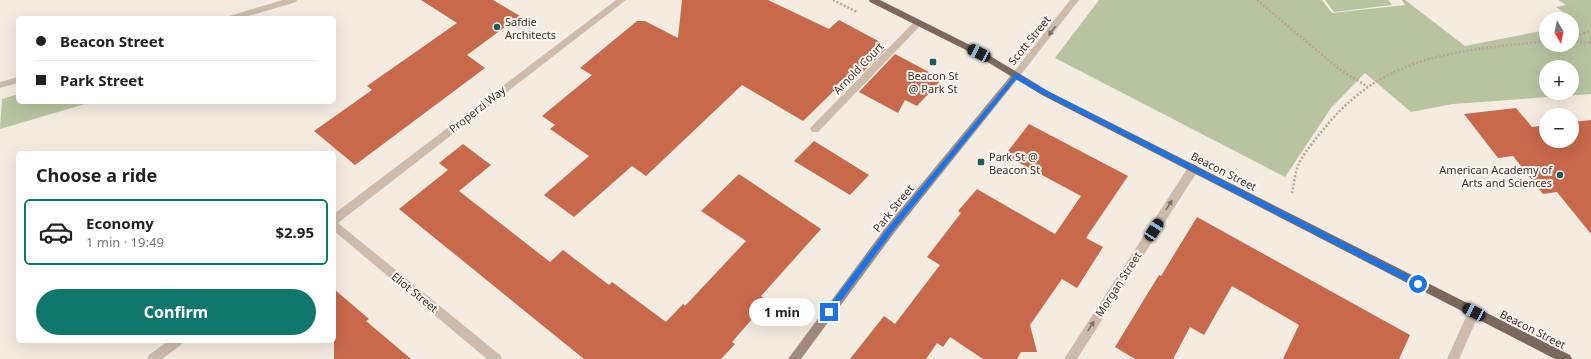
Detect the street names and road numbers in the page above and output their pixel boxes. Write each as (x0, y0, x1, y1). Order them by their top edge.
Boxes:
street label: Scott Street (1004, 12, 1054, 68)
street label: Arnold Court (830, 39, 886, 97)
street label: Properzi Way (446, 82, 509, 136)
street label: Beacon Street (1189, 148, 1259, 194)
street label: Park Street (869, 181, 917, 235)
street label: Morgan Street (1091, 249, 1145, 319)
street label: Eliot Street (389, 269, 441, 315)
street label: Beacon Street (1498, 306, 1568, 352)

